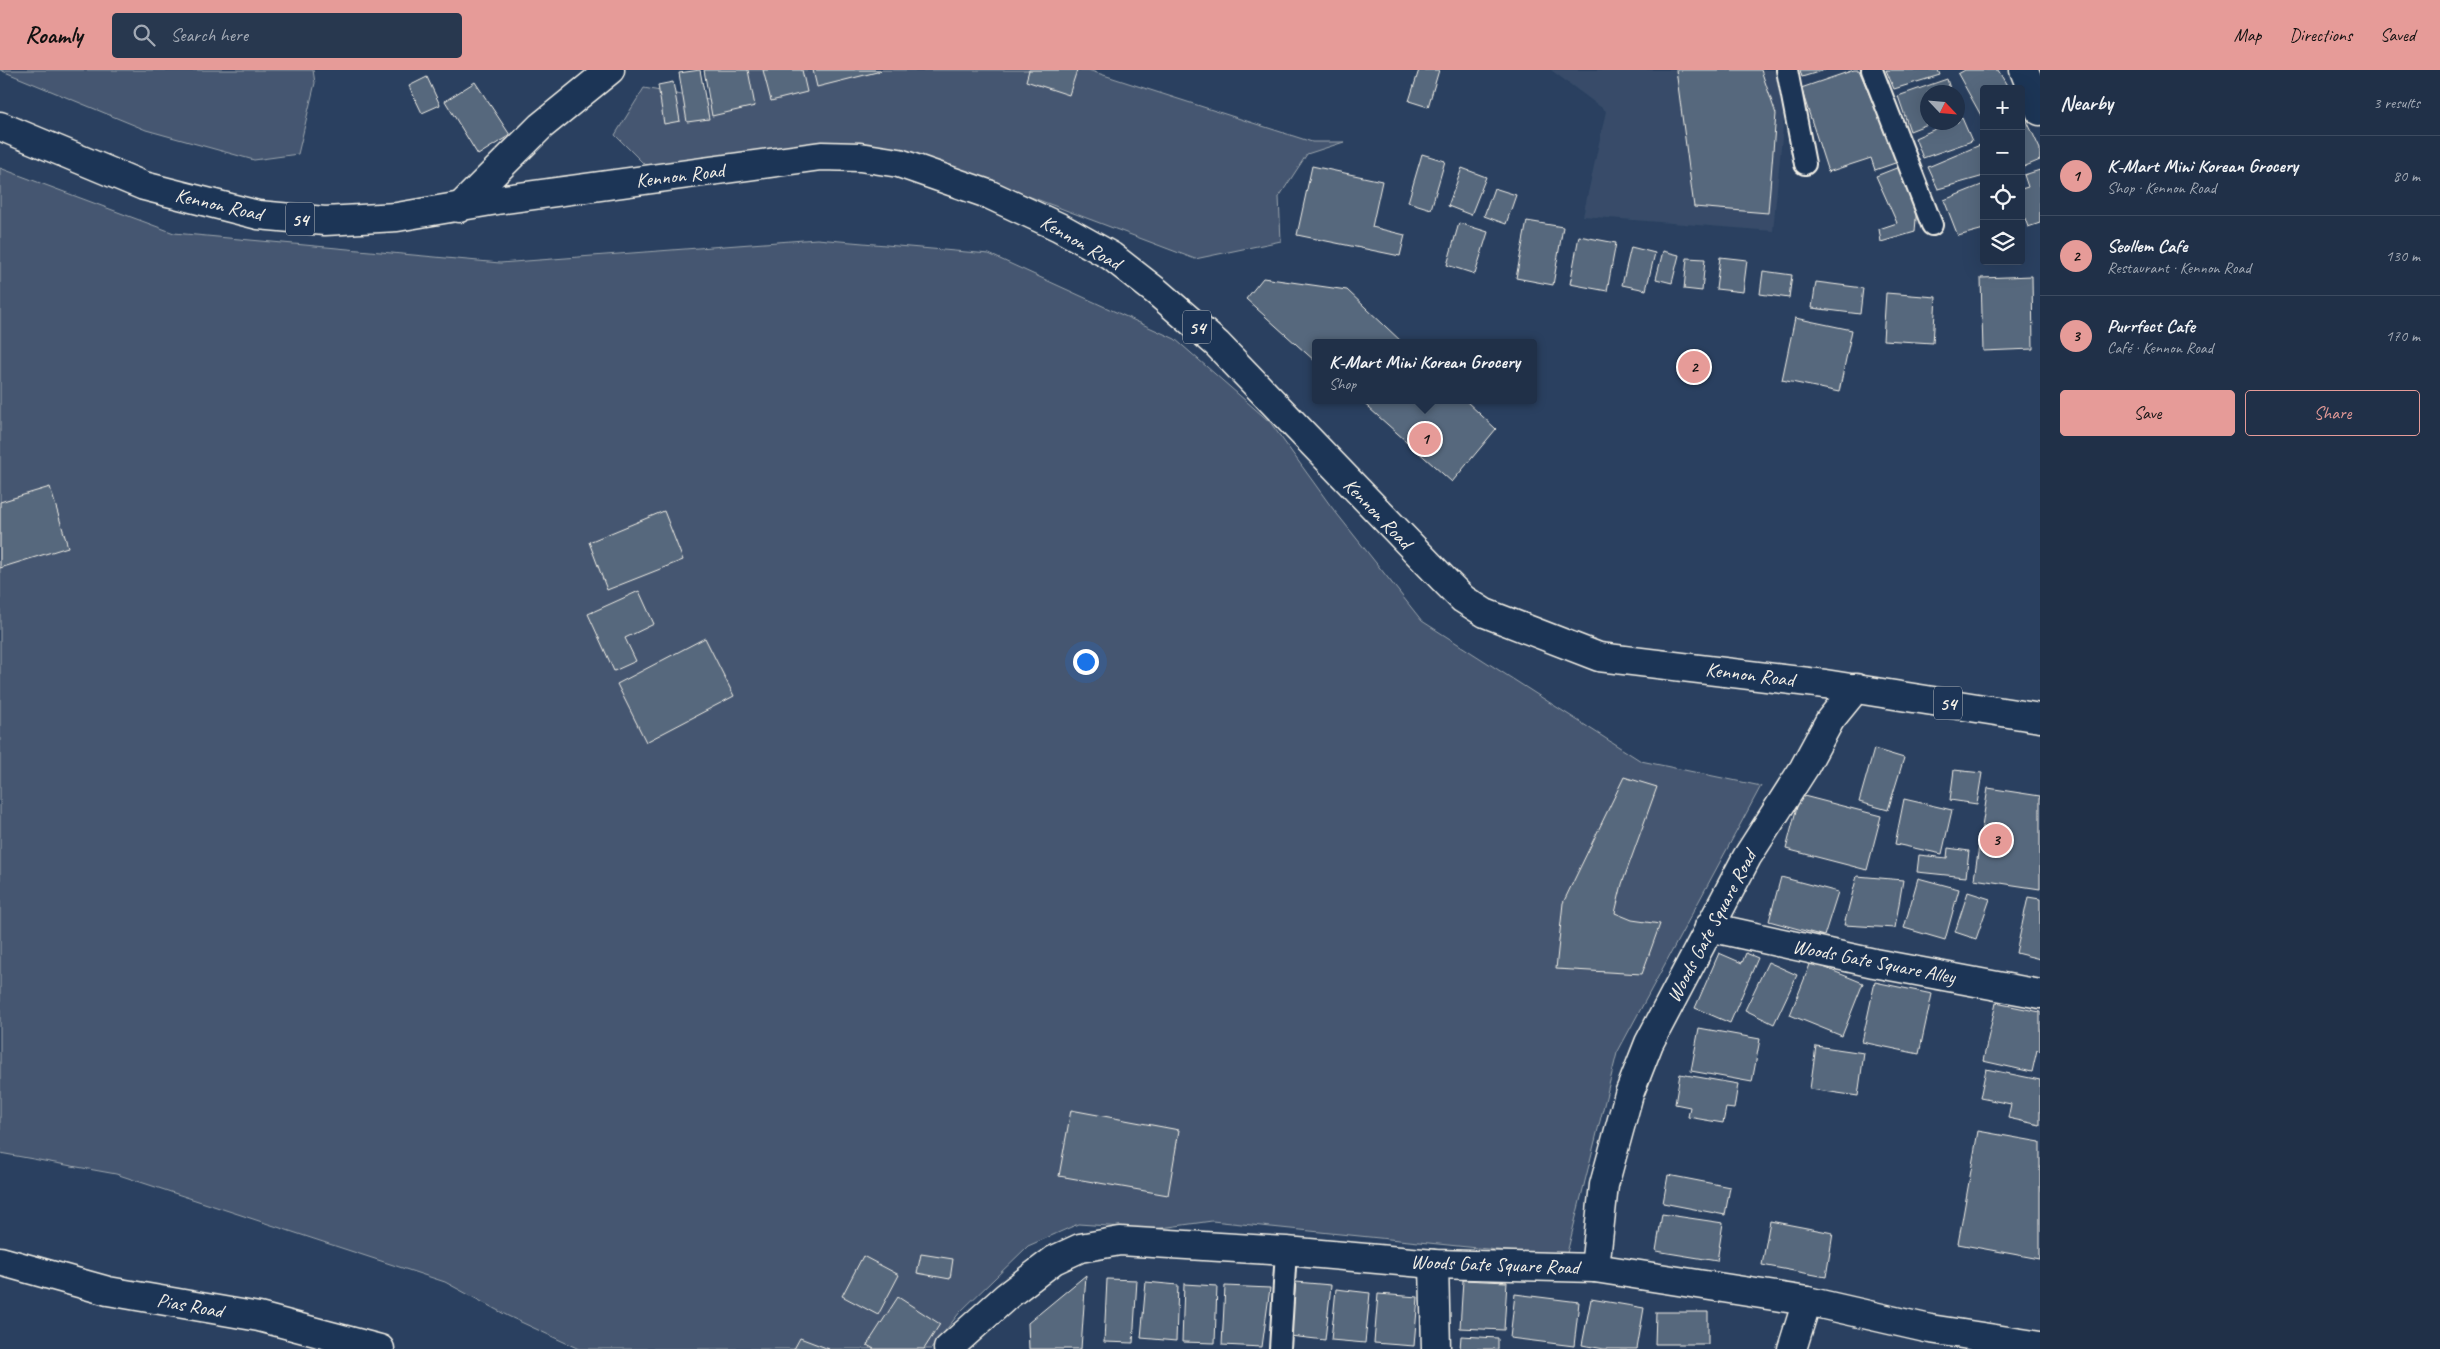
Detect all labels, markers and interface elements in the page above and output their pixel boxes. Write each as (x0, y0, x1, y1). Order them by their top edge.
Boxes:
search box (112, 13, 462, 58)
text: Roamly (25, 20, 82, 50)
icon: search (130, 21, 158, 49)
text: Search here (170, 23, 248, 47)
text: Map (2234, 24, 2261, 46)
text: Directions (2289, 24, 2352, 46)
text: Saved (2380, 24, 2415, 46)
north arrow (1920, 85, 1965, 130)
map controls (1980, 85, 2025, 265)
button: + (1980, 85, 2025, 130)
text: Nearby (2060, 90, 2113, 116)
text: 3 results (2373, 93, 2420, 113)
button: − (1980, 130, 2025, 175)
text: K-Mart Mini Korean Grocery (2107, 154, 2298, 178)
street label: Kennon Road (634, 157, 729, 193)
text: 1 (2072, 166, 2080, 186)
text: 80 m (2393, 166, 2420, 186)
button: locate (1980, 175, 2025, 220)
text: Shop · Kennon Road (2107, 178, 2216, 198)
street label: Kennon Road (173, 182, 268, 227)
road number: 54 (286, 202, 314, 236)
street label: Kennon Road (1036, 209, 1128, 277)
button: layers (1980, 220, 2025, 265)
text: Seollem Cafe (2107, 234, 2187, 258)
text: 2 (2072, 246, 2080, 266)
text: 130 m (2386, 246, 2420, 266)
text: Restaurant · Kennon Road (2107, 258, 2251, 278)
road number: 54 (1183, 310, 1211, 344)
text: Purrfect Cafe (2107, 314, 2195, 338)
text: 3 (2072, 326, 2080, 346)
text: 170 m (2386, 326, 2420, 346)
text: Café · Kennon Road (2107, 338, 2213, 358)
popup (1312, 339, 1537, 404)
pin: 2 (1678, 348, 1710, 386)
text: K-Mart Mini Korean Grocery (1329, 350, 1520, 374)
text: Shop (1329, 374, 1356, 394)
button: Save (2060, 390, 2235, 436)
button: Share (2245, 390, 2420, 436)
pin: 1 (1409, 420, 1441, 458)
street label: Kennon Road (1338, 473, 1420, 556)
your location (1073, 649, 1099, 675)
street label: Kennon Road (1704, 657, 1799, 693)
road number: 54 (1934, 686, 1962, 720)
pin: 3 (1980, 821, 2012, 859)
street label: Woods Gate Square Road (1661, 843, 1763, 1006)
street label: Woods Gate Square Alley (1791, 933, 1958, 990)
street label: Woods Gate Square Road (1410, 1249, 1583, 1280)
street label: Pias Road (155, 1287, 228, 1324)

